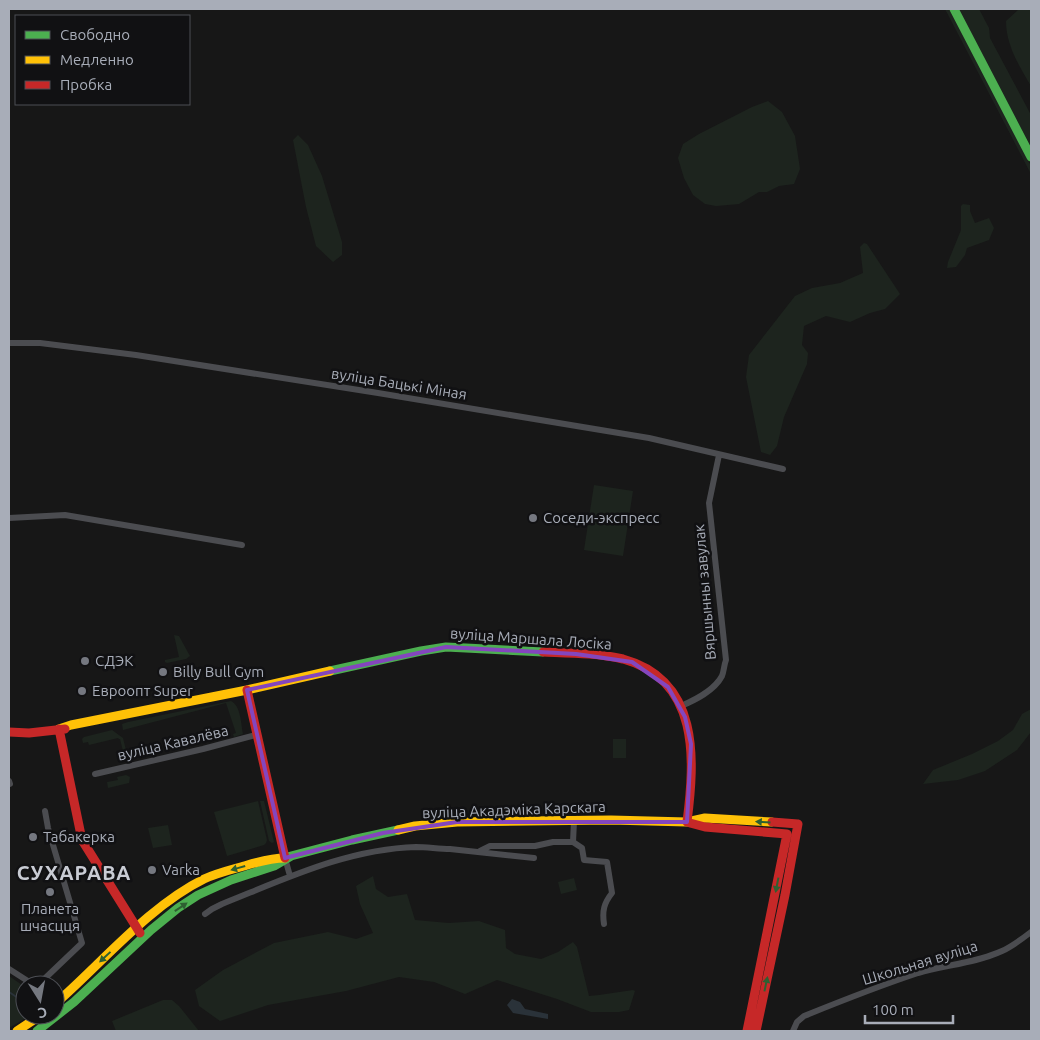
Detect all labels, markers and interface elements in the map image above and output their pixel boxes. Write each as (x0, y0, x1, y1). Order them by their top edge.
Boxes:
legend (15, 15, 190, 105)
text: Свободно (60, 26, 130, 43)
text: Медленно (60, 51, 134, 68)
text: Пробка (60, 76, 112, 93)
street label: вуліца Бацькі Міная (330, 364, 468, 403)
place label: Соседи-экспресс (543, 509, 660, 526)
marker: Соседи-экспресс (527, 512, 539, 524)
street label: Вяршынны завулак (690, 523, 719, 661)
street label: вуліца Маршала Лосіка (450, 624, 612, 653)
place label: СДЭК (95, 652, 133, 669)
marker: СДЭК (79, 655, 91, 667)
place label: Billy Bull Gym (173, 663, 264, 680)
marker: Billy Bull Gym (157, 666, 169, 678)
place label: Евроопт Super (92, 682, 193, 699)
marker: Евроопт Super (76, 685, 88, 697)
street label: вуліца Кавалёва (116, 721, 230, 764)
street label: вуліца Акадэміка Карскага (422, 798, 606, 821)
one-way arrow (755, 818, 771, 826)
place label: Табакерка (43, 828, 115, 845)
marker: Табакерка (27, 831, 39, 843)
district label: СУХАРАВА (17, 861, 131, 884)
place label: Varka (162, 861, 200, 878)
marker: Varka (146, 864, 158, 876)
one-way arrow (230, 864, 245, 872)
one-way arrow (773, 878, 781, 894)
marker: Планета шчасцця (44, 886, 56, 898)
place label: Планета шчасцця (20, 900, 80, 934)
one-way arrow (174, 902, 187, 912)
street label: Школьная вуліца (860, 937, 979, 988)
one-way arrow (99, 951, 111, 963)
north arrow (15, 975, 65, 1025)
one-way arrow (763, 975, 771, 991)
scale bar (865, 992, 952, 1024)
text: 100 m (872, 1001, 914, 1018)
text: С (37, 1004, 48, 1021)

